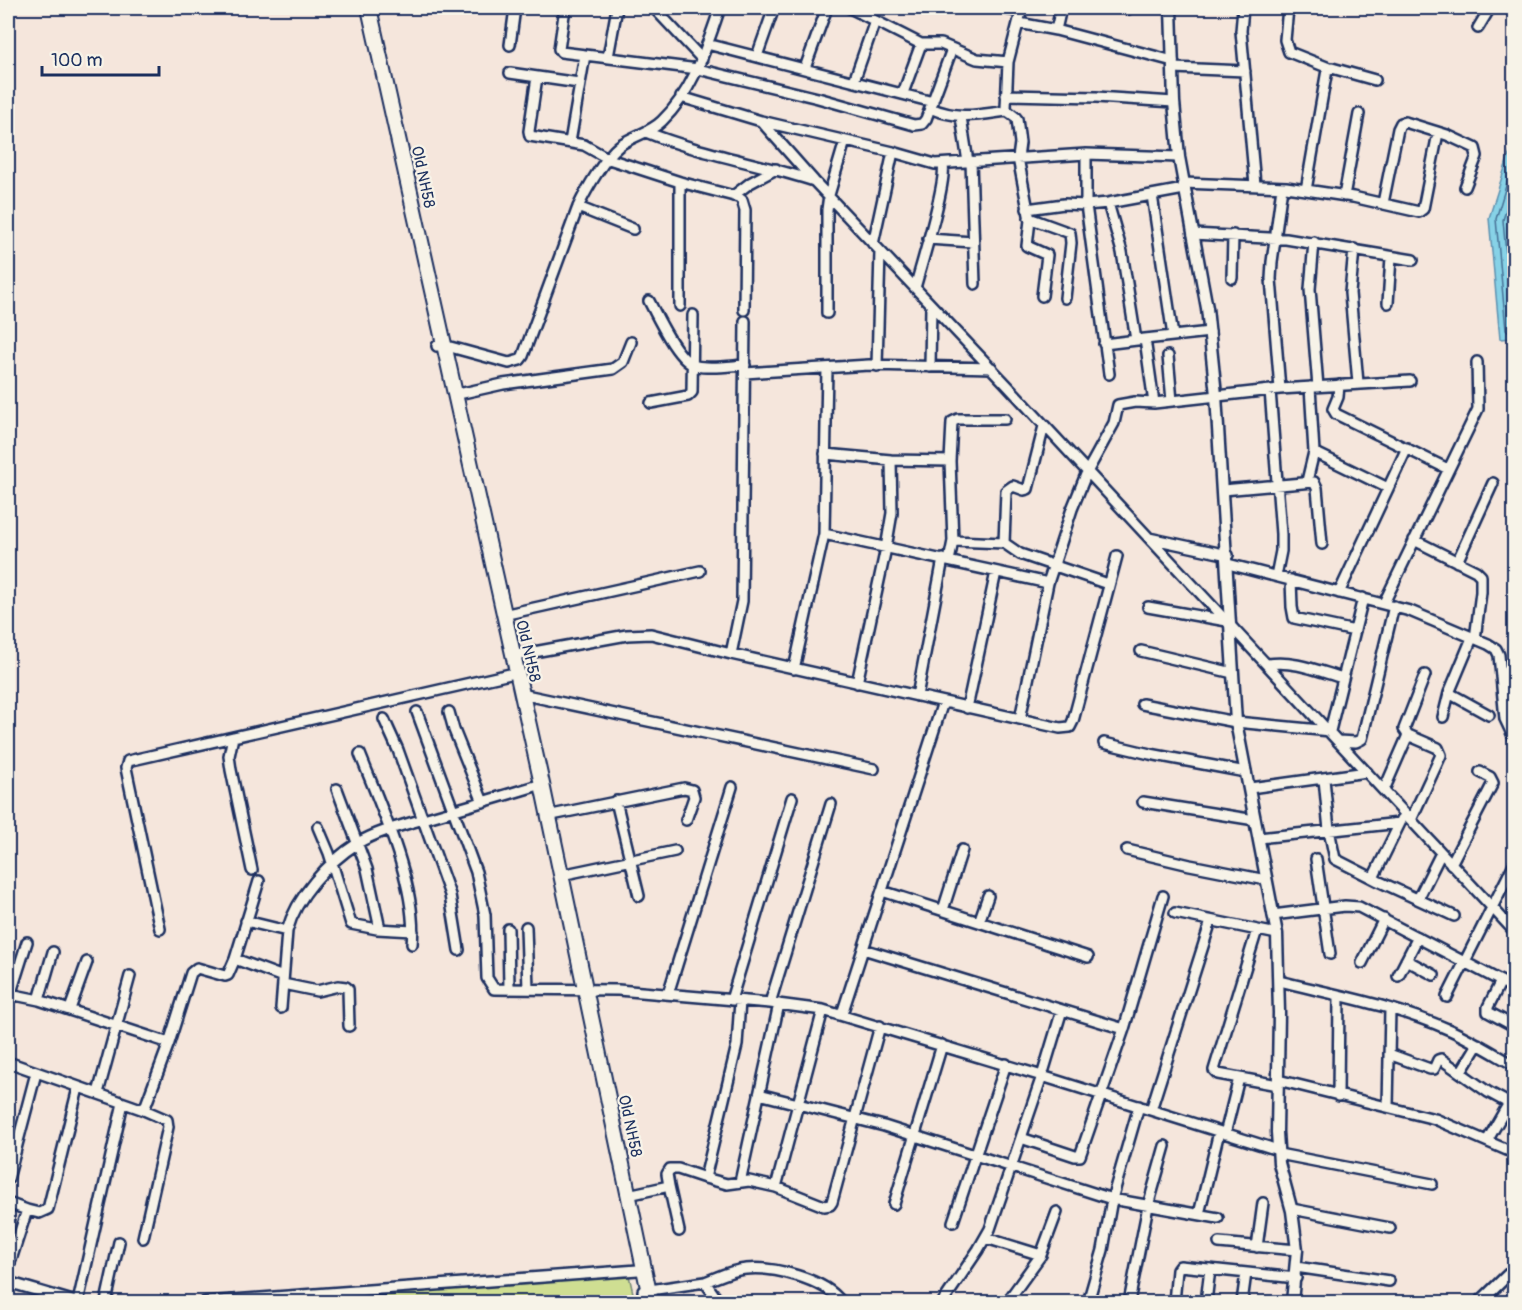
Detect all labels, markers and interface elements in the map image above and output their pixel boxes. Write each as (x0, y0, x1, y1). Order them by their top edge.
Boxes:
scale bar (42, 39, 159, 77)
text: 100 m (51, 49, 103, 72)
street label: Old NH58 (407, 144, 439, 210)
street label: Old NH58 (511, 618, 545, 684)
street label: Old NH58 (614, 1093, 646, 1159)

